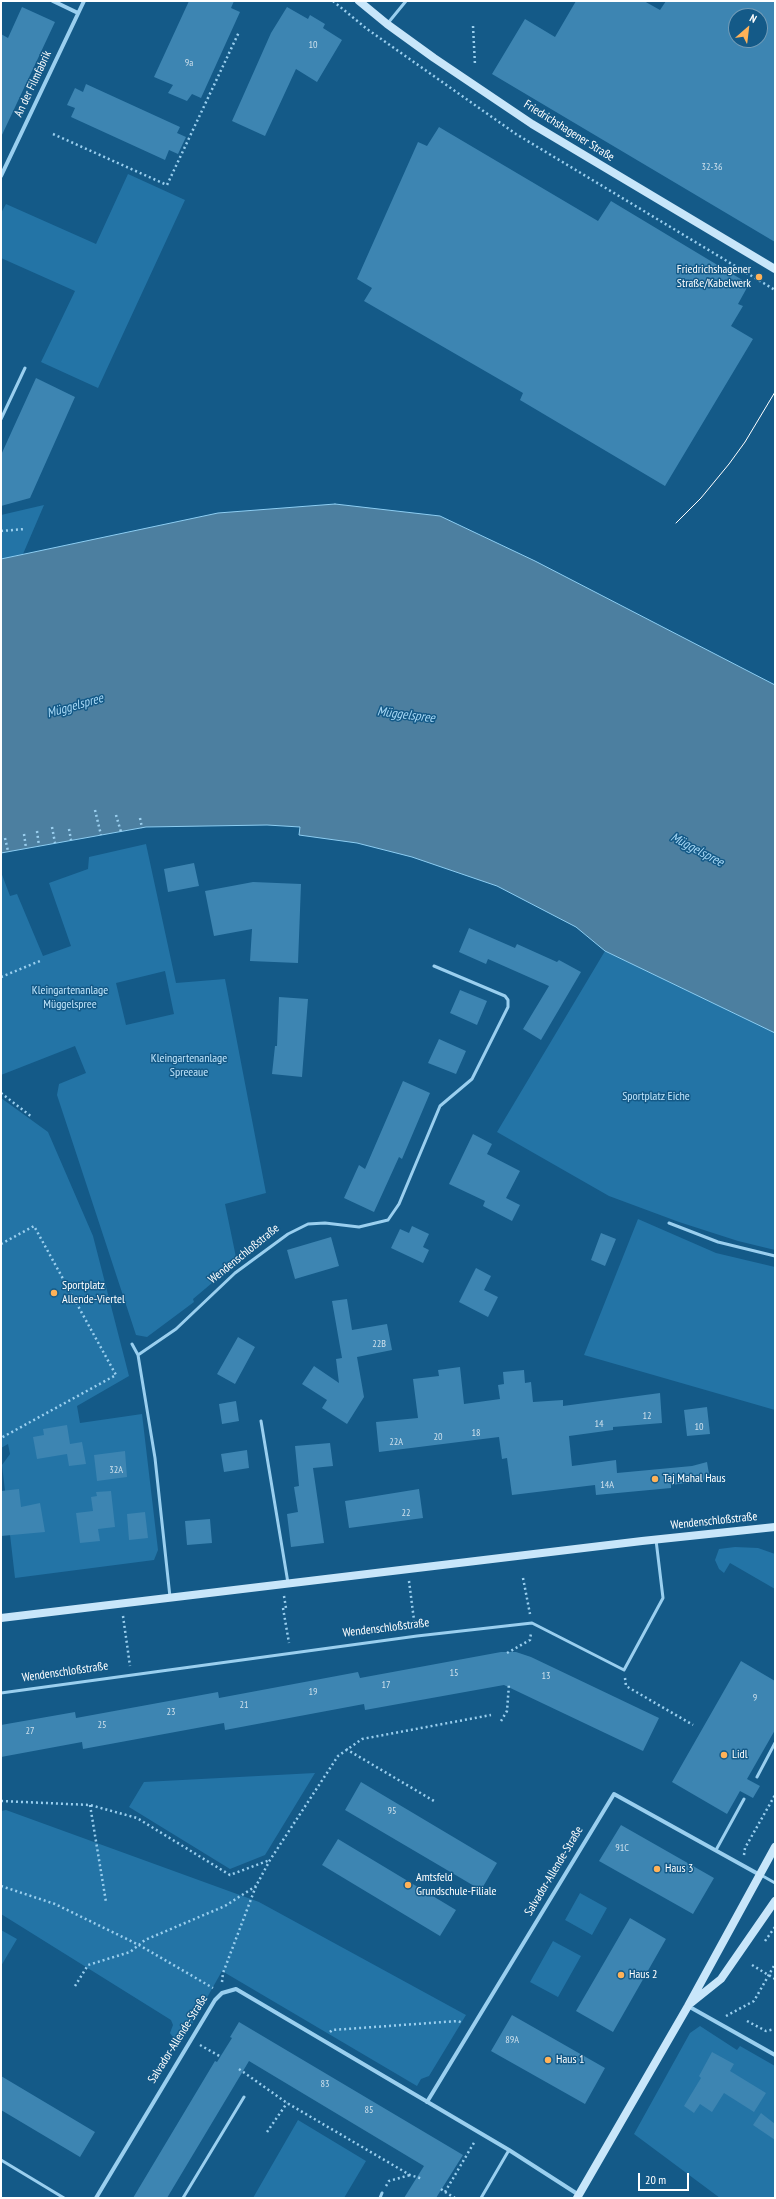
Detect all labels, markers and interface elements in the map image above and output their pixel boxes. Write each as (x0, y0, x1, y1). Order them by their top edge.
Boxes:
north arrow (728, 8, 768, 48)
text: N (747, 11, 759, 26)
house number: 10 (309, 39, 317, 51)
street label: An der Filmfabrik (11, 49, 55, 119)
house number: 9a (185, 57, 193, 69)
street label: Friedrichshagener Straße (521, 97, 617, 165)
house number: 32-36 (702, 161, 722, 173)
place label: Friedrichshagener Straße/Kabelwerk (677, 263, 751, 291)
marker: Friedrichshagener Straße/Kabelwerk (754, 272, 764, 282)
water label: Müggelspree (45, 691, 105, 721)
water label: Müggelspree (376, 704, 436, 726)
water label: Müggelspree (668, 830, 726, 870)
park label: Kleingartenanlage Müggelspree (32, 984, 108, 1012)
park label: Kleingartenanlage Spreeaue (151, 1052, 227, 1080)
park label: Sportplatz Eiche (622, 1090, 690, 1104)
street label: Wendenschloßstraße (206, 1221, 282, 1287)
place label: Sportplatz Allende-Viertel (62, 1279, 125, 1307)
marker: Sportplatz Allende-Viertel (49, 1288, 59, 1298)
house number: 22B (372, 1338, 386, 1350)
house number: 12 (643, 1410, 651, 1422)
house number: 14 (595, 1418, 603, 1430)
house number: 10 (695, 1421, 703, 1433)
house number: 18 (472, 1427, 480, 1439)
house number: 20 (434, 1431, 442, 1443)
house number: 22A (389, 1436, 403, 1448)
house number: 32A (109, 1464, 123, 1476)
place label: Taj Mahal Haus (663, 1472, 726, 1486)
marker: Taj Mahal Haus (650, 1474, 660, 1484)
house number: 14A (600, 1479, 614, 1491)
house number: 22 (402, 1507, 410, 1519)
street label: Wendenschloßstraße (670, 1509, 758, 1533)
street label: Wendenschloßstraße (342, 1616, 430, 1640)
street label: Wendenschloßstraße (21, 1659, 109, 1685)
house number: 15 (450, 1667, 458, 1679)
house number: 13 (542, 1670, 550, 1682)
house number: 17 (382, 1679, 390, 1691)
house number: 19 (309, 1686, 317, 1698)
house number: 9 (753, 1692, 757, 1704)
house number: 21 (240, 1699, 248, 1711)
house number: 23 (167, 1706, 175, 1718)
house number: 25 (98, 1719, 106, 1731)
house number: 27 (26, 1725, 34, 1737)
place label: Lidl (732, 1748, 748, 1762)
marker: Lidl (719, 1750, 729, 1760)
house number: 95 (388, 1805, 396, 1817)
street label: Salvador-Allende-Straße (522, 1824, 586, 1918)
house number: 91C (615, 1842, 629, 1854)
place label: Haus 3 (665, 1862, 693, 1876)
marker: Haus 3 (652, 1864, 662, 1874)
place label: Amtsfeld Grundschule-Filiale (416, 1871, 496, 1899)
marker: Amtsfeld Grundschule-Filiale (403, 1880, 413, 1890)
place label: Haus 2 (629, 1968, 657, 1982)
marker: Haus 2 (616, 1970, 626, 1980)
street label: Salvador-Allende-Straße (145, 1992, 211, 2086)
house number: 89A (505, 2034, 519, 2046)
place label: Haus 1 (556, 2053, 584, 2067)
marker: Haus 1 (543, 2055, 553, 2065)
house number: 83 (321, 2078, 329, 2090)
house number: 85 (365, 2104, 373, 2116)
scale bar (640, 2165, 691, 2191)
text: 20 m (645, 2172, 666, 2187)

